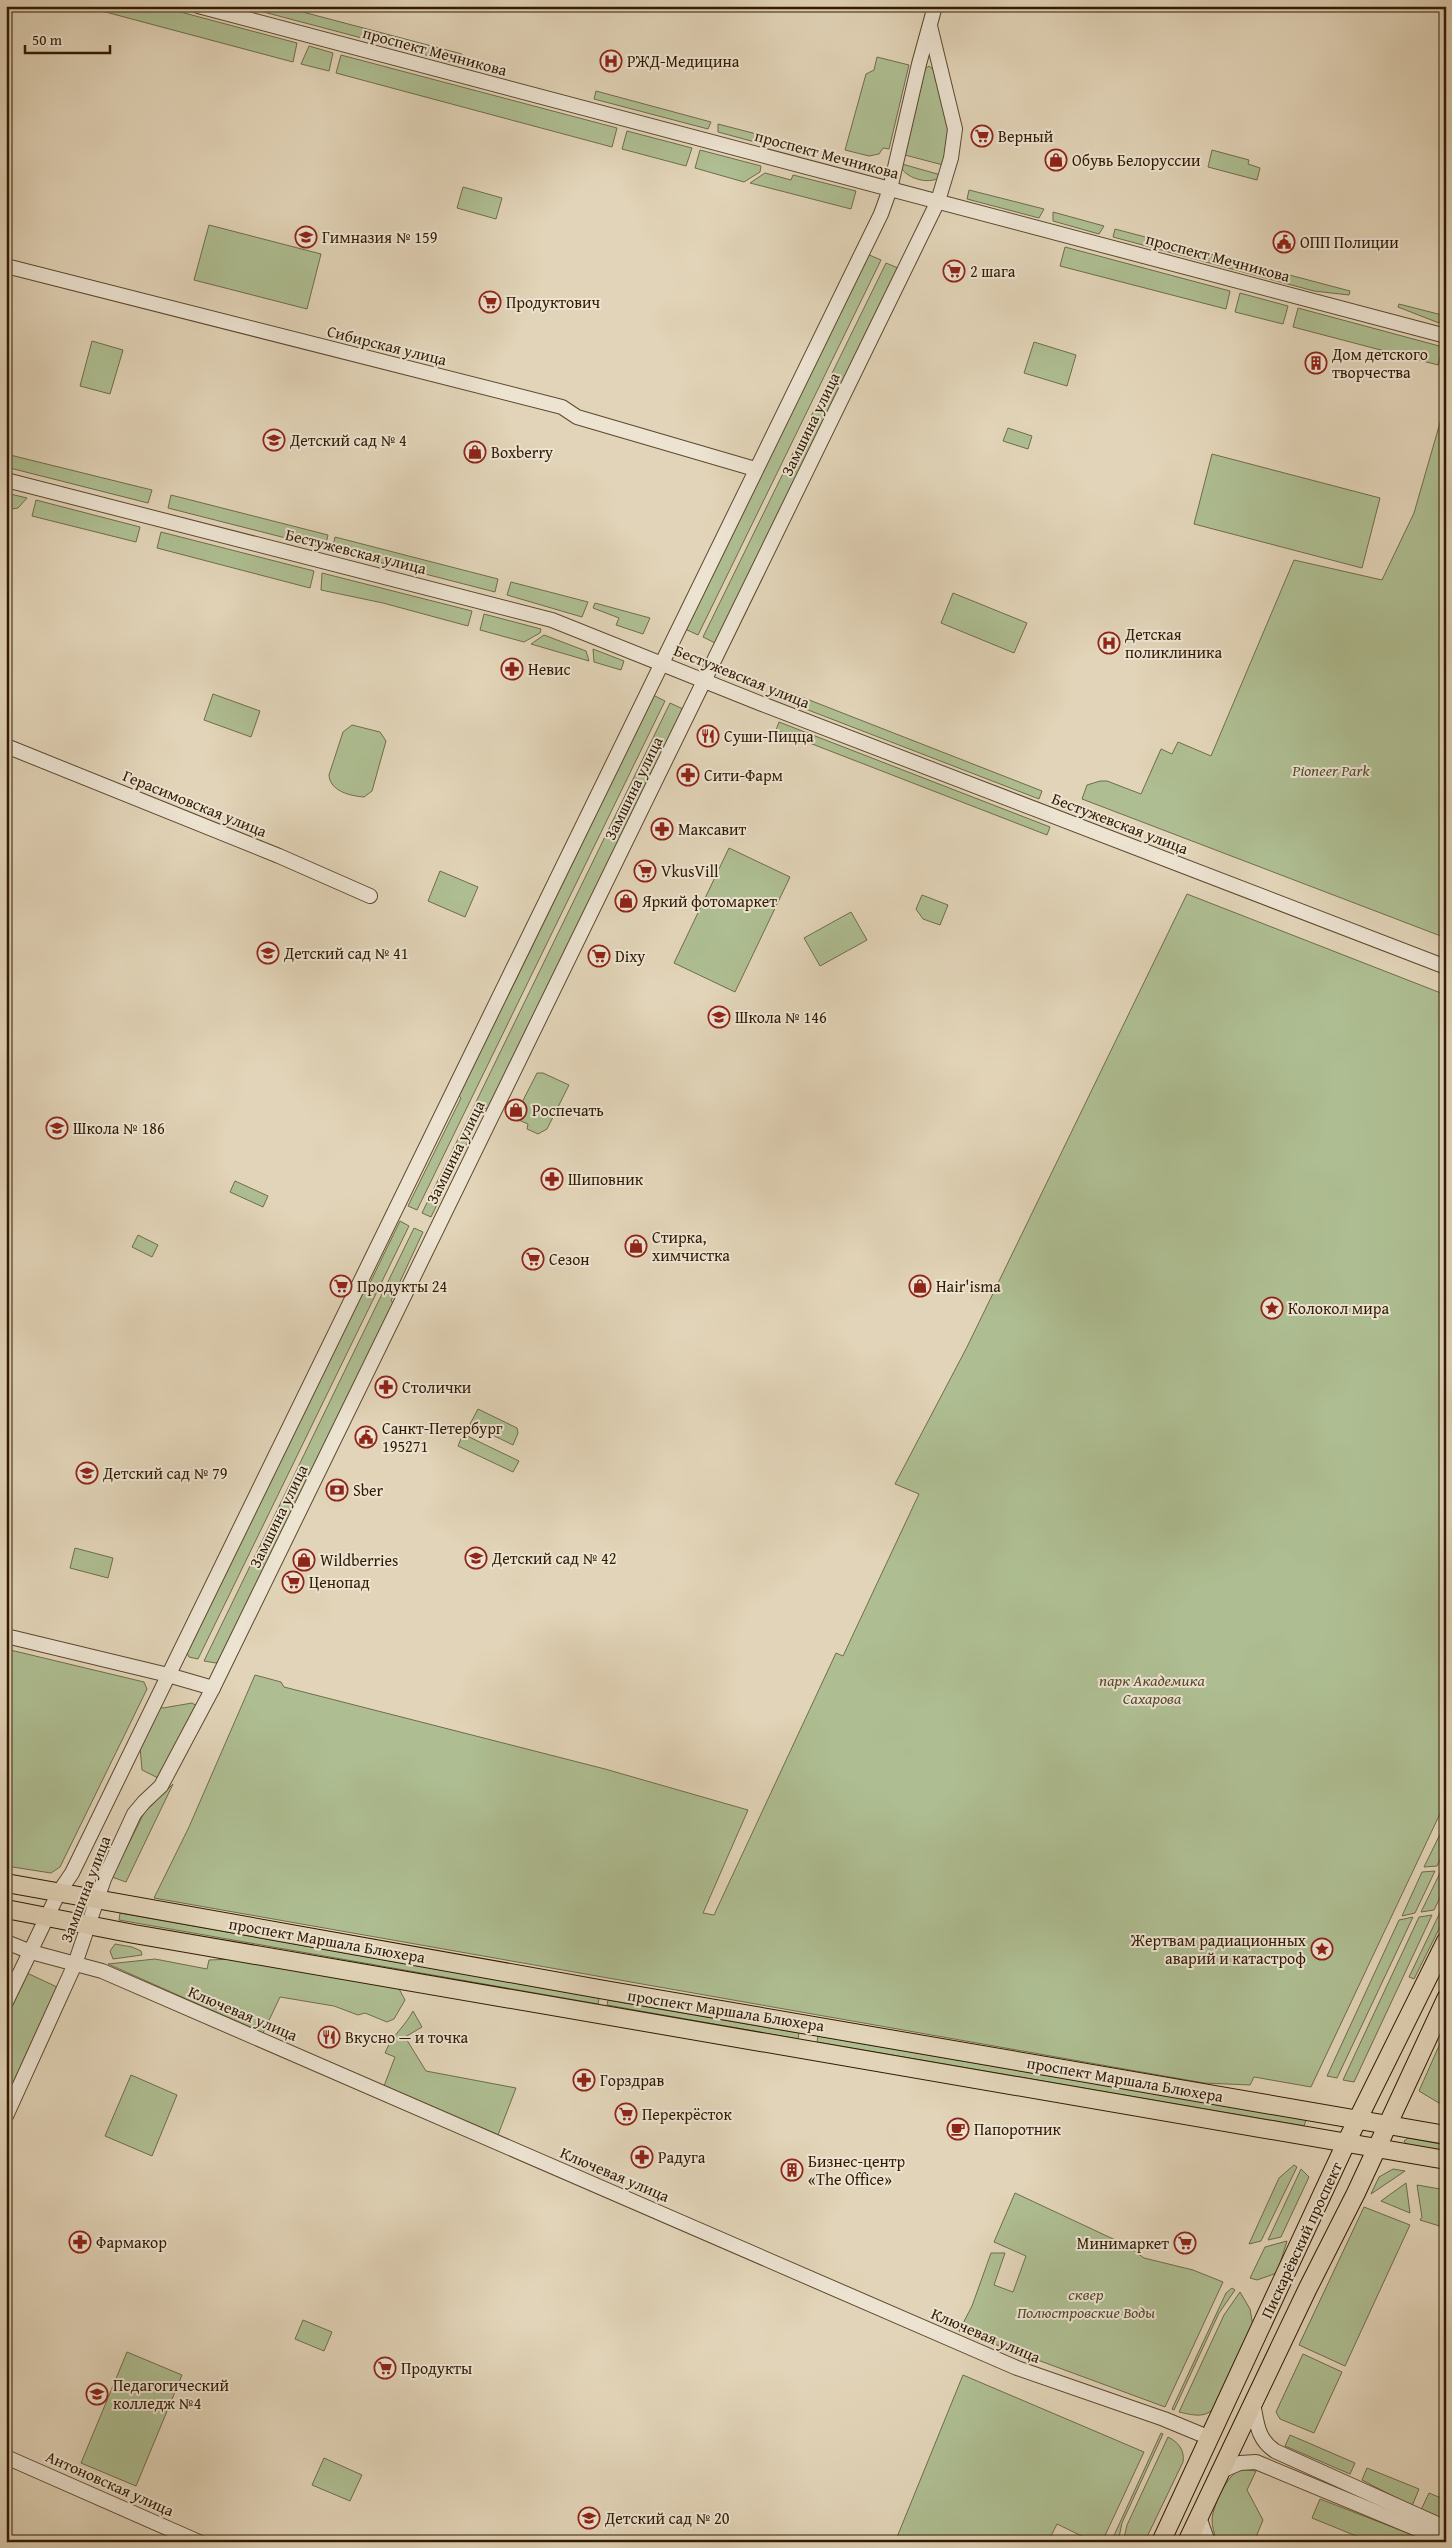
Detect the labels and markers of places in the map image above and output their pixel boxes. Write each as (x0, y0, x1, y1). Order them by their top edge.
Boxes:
hospital icon: РЖД-Медицина (599, 49, 623, 73)
place label: РЖД-Медицина (627, 49, 740, 73)
supermarket icon: Верный (970, 124, 994, 148)
place label: Верный (998, 124, 1054, 148)
shop icon: Обувь Белоруссии (1044, 148, 1068, 172)
place label: Обувь Белоруссии (1072, 148, 1201, 172)
school or university icon: Гимназия № 159 (294, 225, 318, 249)
place label: Гимназия № 159 (322, 225, 438, 249)
public building icon: ОПП Полиции (1272, 230, 1296, 254)
place label: ОПП Полиции (1300, 230, 1399, 254)
supermarket icon: 2 шага (942, 259, 966, 283)
place label: 2 шага (970, 259, 1016, 283)
supermarket icon: Продуктович (478, 290, 502, 314)
place label: Продуктович (506, 290, 601, 314)
place label: Дом детского творчества (1331, 342, 1428, 384)
building icon: Дом детского творчества (1304, 351, 1328, 375)
school or university icon: Детский сад № 4 (262, 428, 286, 452)
place label: Детский сад № 4 (289, 428, 407, 452)
shop icon: Boxberry (463, 440, 487, 464)
place label: Boxberry (491, 440, 553, 464)
place label: Детская поликлиника (1124, 622, 1222, 664)
hospital icon: Детская поликлиника (1097, 631, 1121, 655)
pharmacy icon: Невис (500, 657, 524, 681)
place label: Невис (528, 657, 571, 681)
restaurant icon: Суши-Пицца (696, 724, 720, 748)
place label: Суши-Пицца (724, 724, 814, 748)
pharmacy icon: Сити-Фарм (676, 763, 700, 787)
place label: Сити-Фарм (704, 763, 783, 787)
pharmacy icon: Максавит (650, 817, 674, 841)
place label: Максавит (678, 817, 747, 841)
supermarket icon: VkusVill (633, 859, 657, 883)
place label: VkusVill (661, 859, 719, 883)
shop icon: Яркий фотомаркет (614, 889, 638, 913)
place label: Яркий фотомаркет (641, 889, 777, 913)
school or university icon: Детский сад № 41 (256, 941, 280, 965)
place label: Детский сад № 41 (283, 941, 408, 965)
supermarket icon: Dixy (587, 944, 611, 968)
place label: Dixy (615, 944, 645, 968)
school or university icon: Школа № 146 (707, 1005, 731, 1029)
place label: Школа № 146 (735, 1005, 827, 1029)
shop icon: Роспечать (504, 1098, 528, 1122)
place label: Роспечать (532, 1098, 604, 1122)
school or university icon: Школа № 186 (45, 1116, 69, 1140)
place label: Школа № 186 (73, 1116, 165, 1140)
pharmacy icon: Шиповник (540, 1167, 564, 1191)
place label: Шиповник (568, 1167, 644, 1191)
place label: Стирка, химчистка (652, 1225, 730, 1267)
shop icon: Стирка, химчистка (624, 1234, 648, 1258)
supermarket icon: Сезон (521, 1247, 545, 1271)
place label: Сезон (549, 1247, 590, 1271)
supermarket icon: Продукты 24 (329, 1274, 353, 1298)
place label: Продукты 24 (357, 1274, 447, 1298)
shop icon: Hair'isma (908, 1274, 932, 1298)
place label: Hair'isma (936, 1274, 1001, 1298)
place icon: Колокол мира (1260, 1296, 1284, 1320)
place label: Колокол мира (1288, 1296, 1389, 1320)
pharmacy icon: Столички (374, 1375, 398, 1399)
place label: Столички (402, 1375, 472, 1399)
place label: Санкт-Петербург 195271 (382, 1416, 503, 1458)
public building icon: Санкт-Петербург 195271 (354, 1425, 378, 1449)
school or university icon: Детский сад № 79 (75, 1461, 99, 1485)
place label: Детский сад № 79 (102, 1461, 228, 1485)
bank icon: Sber (325, 1478, 349, 1502)
place label: Sber (353, 1478, 384, 1502)
school or university icon: Детский сад № 42 (464, 1546, 488, 1570)
place label: Детский сад № 42 (491, 1546, 616, 1570)
shop icon: Wildberries (292, 1548, 316, 1572)
place label: Wildberries (320, 1548, 398, 1572)
supermarket icon: Ценопад (281, 1570, 305, 1594)
place label: Ценопад (309, 1570, 370, 1594)
place label: Жертвам радиационных аварий и катастроф (1130, 1928, 1307, 1970)
place icon: Жертвам радиационных аварий и катастроф (1310, 1937, 1334, 1961)
restaurant icon: Вкусно — и точка (317, 2025, 341, 2049)
place label: Вкусно — и точка (345, 2025, 469, 2049)
pharmacy icon: Горздрав (572, 2068, 596, 2092)
place label: Горздрав (600, 2068, 664, 2092)
supermarket icon: Перекрёсток (614, 2102, 638, 2126)
place label: Перекрёсток (642, 2102, 732, 2126)
cafe icon: Папоротник (946, 2117, 970, 2141)
place label: Папоротник (974, 2117, 1061, 2141)
pharmacy icon: Радуга (630, 2145, 654, 2169)
place label: Радуга (658, 2145, 706, 2169)
place label: Бизнес-центр «The Office» (808, 2149, 906, 2191)
building icon: Бизнес-центр «The Office» (780, 2158, 804, 2182)
pharmacy icon: Фармакор (68, 2230, 92, 2254)
place label: Фармакор (96, 2230, 167, 2254)
place label: Минимаркет (1077, 2231, 1169, 2255)
supermarket icon: Минимаркет (1173, 2231, 1197, 2255)
supermarket icon: Продукты (373, 2356, 397, 2380)
place label: Продукты (401, 2356, 472, 2380)
place label: Педагогический колледж №4 (113, 2373, 229, 2415)
school or university icon: Педагогический колледж №4 (85, 2382, 109, 2406)
school or university icon: Детский сад № 20 (577, 2506, 601, 2530)
place label: Детский сад № 20 (604, 2506, 730, 2530)

